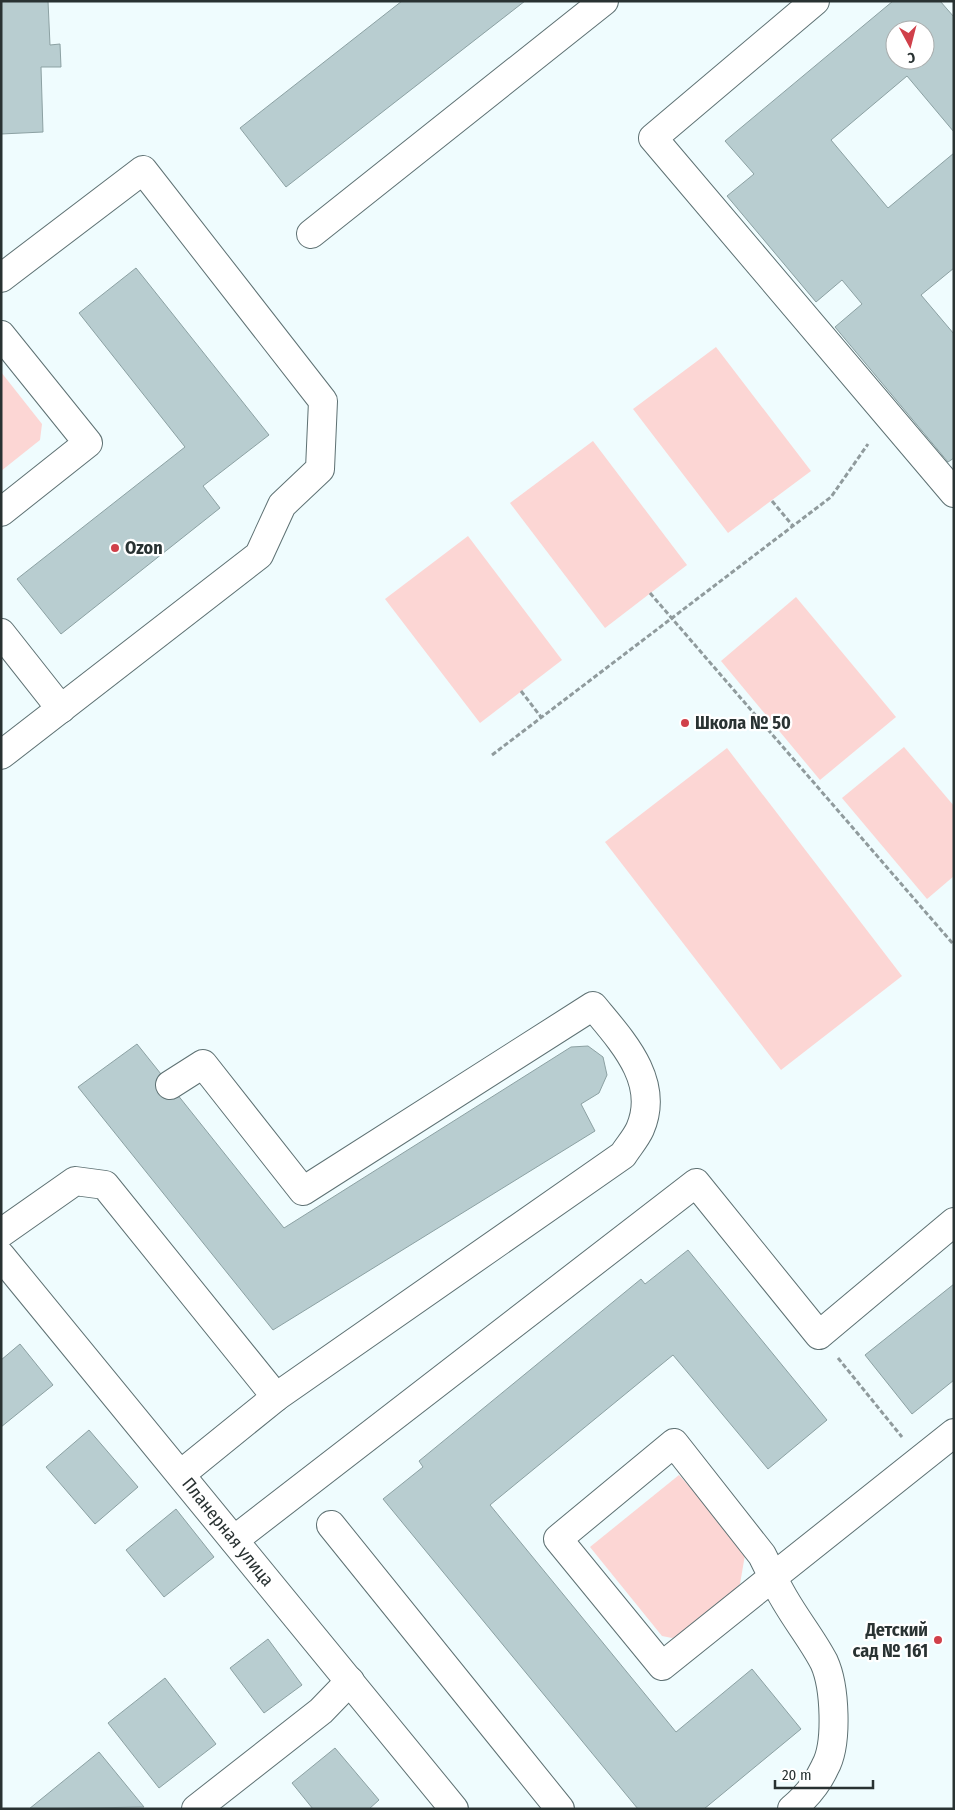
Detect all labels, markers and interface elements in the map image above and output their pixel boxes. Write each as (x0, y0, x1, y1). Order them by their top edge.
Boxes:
north arrow (885, 20, 935, 70)
text: С (906, 49, 916, 66)
place label: Ozon (125, 537, 163, 559)
marker: Ozon (109, 542, 121, 554)
place label: Школа № 50 (695, 712, 791, 734)
marker: Школа № 50 (679, 717, 691, 729)
street label: Планерная улица (177, 1473, 279, 1591)
place label: Детский сад № 161 (853, 1619, 928, 1662)
marker: Детский сад № 161 (932, 1634, 944, 1646)
scale bar (775, 1758, 872, 1790)
text: 20 m (782, 1766, 812, 1784)

